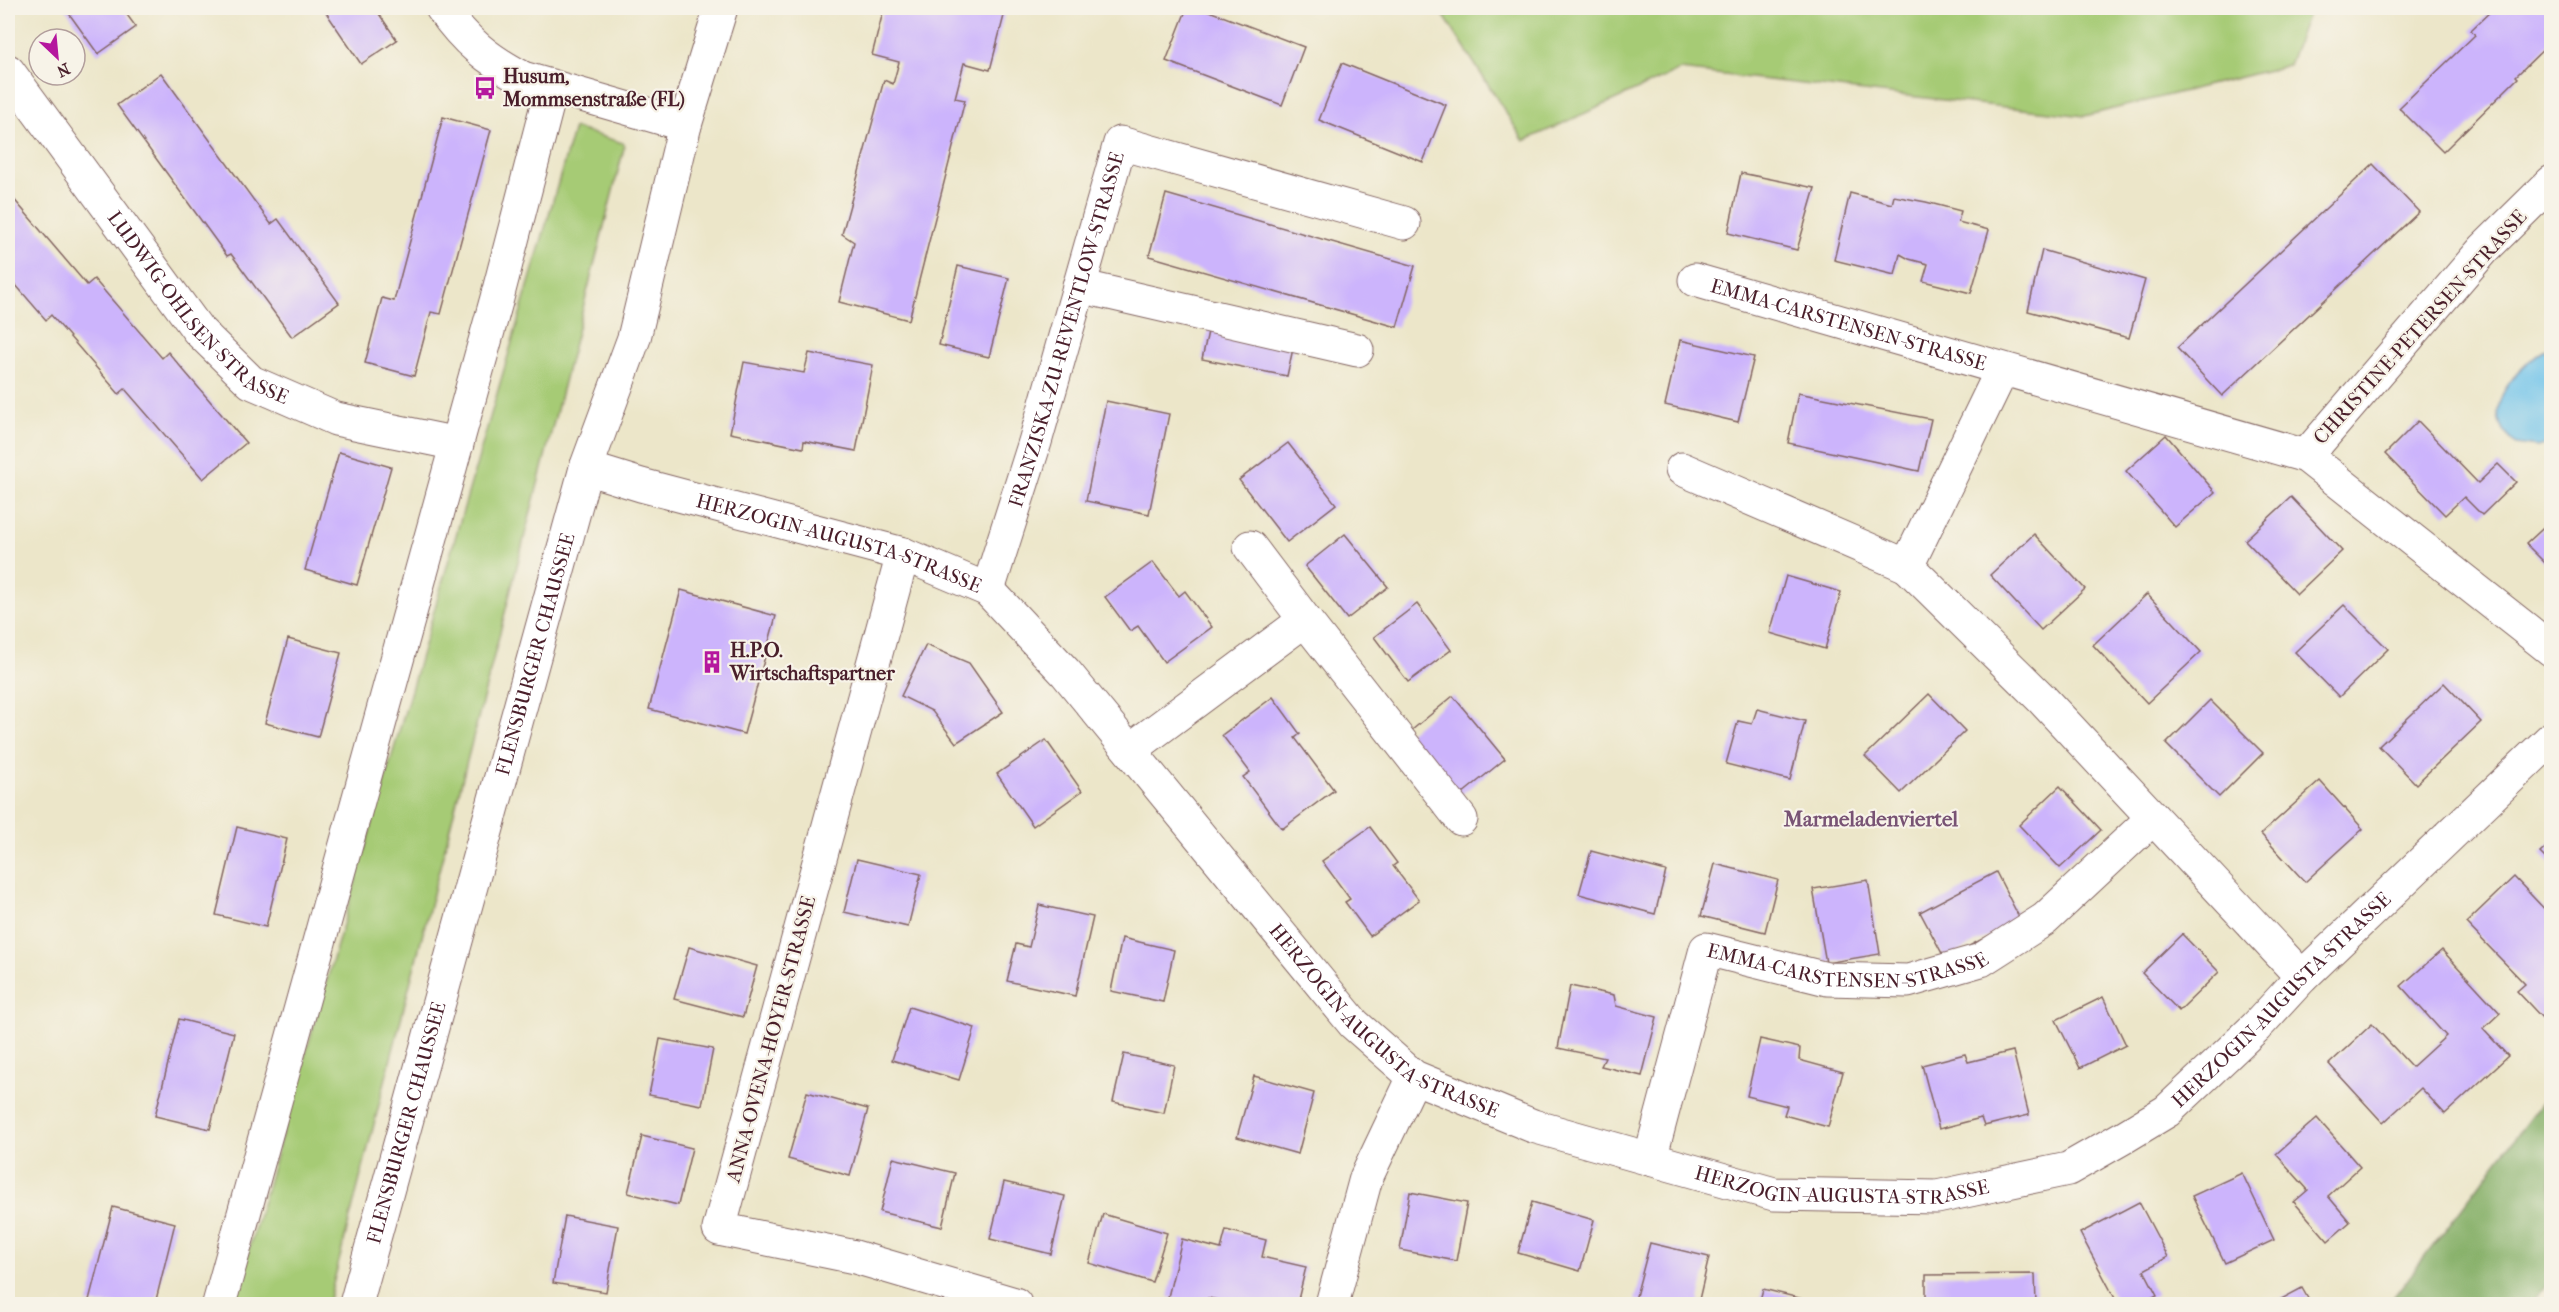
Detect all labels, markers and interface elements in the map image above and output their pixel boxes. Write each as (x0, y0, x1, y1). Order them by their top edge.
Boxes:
north arrow (27, 27, 87, 87)
text: N (53, 59, 73, 82)
place label: Husum, Mommsenstraße (FL) (502, 65, 685, 111)
bus stop icon: Husum, Mommsenstraße (FL) (472, 75, 498, 101)
street label: FRANZISKA-ZU-REVENTLOW-STRASSE (1003, 149, 1128, 510)
street label: CHRISTINE-PETERSEN-STRASSE (2309, 205, 2531, 449)
street label: LUDWIG-OHLSEN-STRASSE (103, 206, 292, 409)
street label: EMMA-CARSTENSEN-STRASSE (1708, 274, 1989, 375)
street label: HERZOGIN-AUGUSTA-STRASSE (694, 489, 985, 597)
street label: FLENSBURGER CHAUSSEE (490, 530, 579, 778)
place label: H.P.O. Wirtschaftspartner (729, 639, 895, 685)
building icon: H.P.O. Wirtschaftspartner (699, 649, 725, 675)
district label: Marmeladenviertel (1783, 807, 1958, 831)
street label: HERZOGIN-AUGUSTA-STRASSE (2167, 887, 2395, 1112)
street label: ANNA-OVENA-HOYER-STRASSE (721, 893, 820, 1186)
street label: HERZOGIN-AUGUSTA-STRASSE (1265, 919, 1503, 1122)
street label: EMMA-CARSTENSEN-STRASSE (1705, 938, 1992, 993)
street label: FLENSBURGER CHAUSSEE (362, 999, 450, 1246)
street label: HERZOGIN-AUGUSTA-STRASSE (1692, 1161, 1991, 1209)

